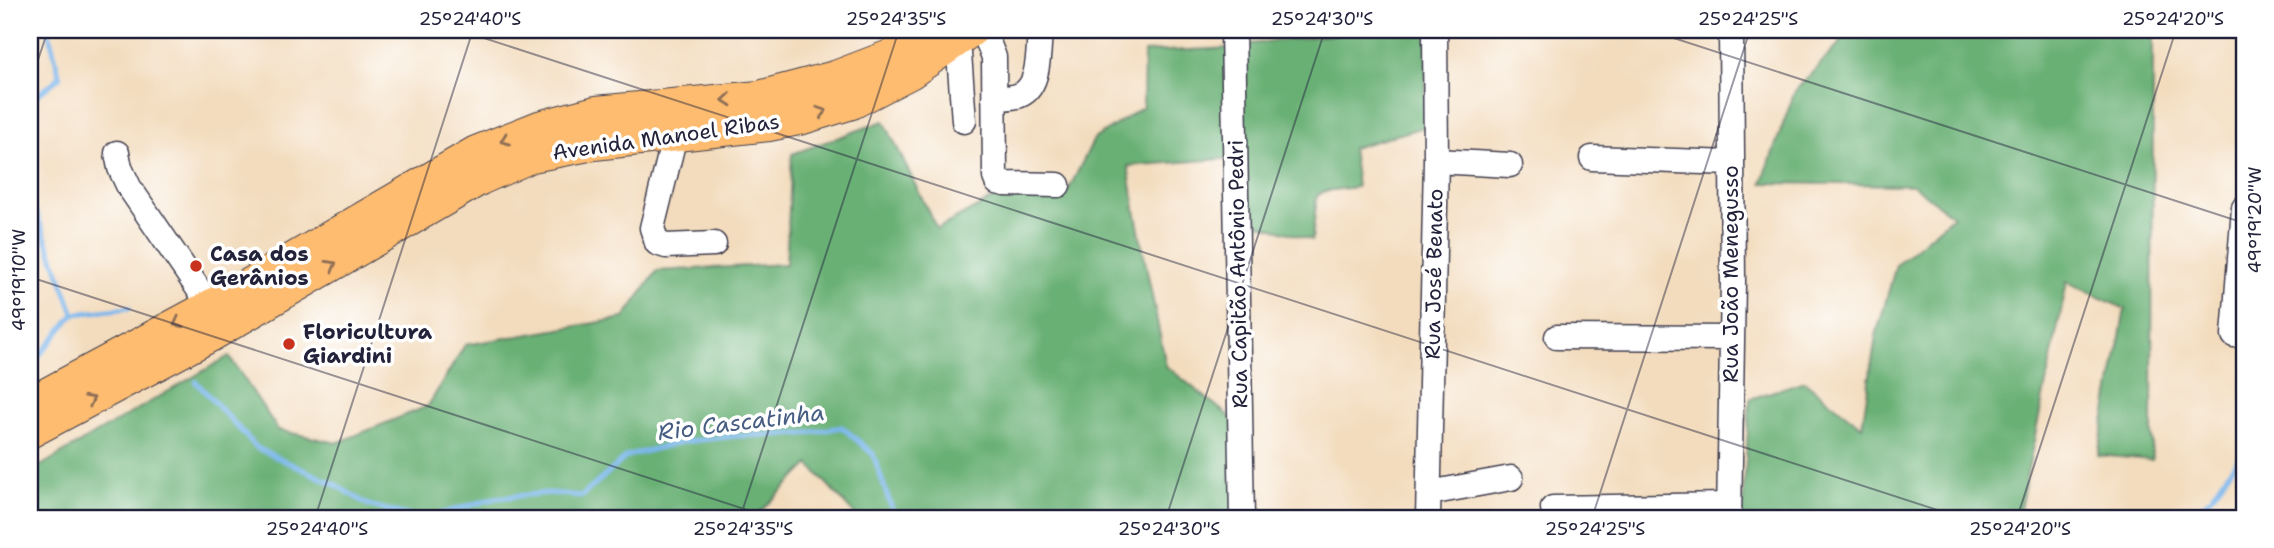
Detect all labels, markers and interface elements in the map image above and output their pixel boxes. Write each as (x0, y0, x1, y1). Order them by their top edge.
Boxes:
text: 25°24'40"S (419, 7, 521, 31)
text: 25°24'35"S (846, 7, 946, 31)
text: 25°24'30"S (1271, 7, 1373, 31)
text: 25°24'25"S (1698, 7, 1798, 31)
text: 25°24'20"S (2122, 7, 2224, 31)
one-way arrow (721, 92, 732, 107)
one-way arrow (815, 106, 828, 120)
street label: Avenida Manoel Ribas (551, 107, 781, 167)
one-way arrow (499, 132, 511, 146)
street label: Rua Capitão Antônio Pedri (1222, 139, 1254, 409)
street label: Rua João Menegusso (1717, 165, 1745, 383)
text: 49°19'20"W (2243, 167, 2267, 273)
street label: Rua José Benato (1419, 188, 1449, 360)
text: 49°19'10"W (7, 229, 31, 331)
place label: Casa dos Gerânios (210, 240, 309, 292)
marker: Casa dos Gerânios (188, 258, 204, 274)
one-way arrow (325, 260, 338, 273)
one-way arrow (173, 315, 185, 328)
place label: Floricultura Giardini (303, 318, 433, 370)
marker: Floricultura Giardini (281, 336, 297, 352)
one-way arrow (83, 394, 95, 408)
water label: Rio Cascatinha (656, 397, 826, 447)
text: 25°24'40"S (266, 517, 368, 541)
text: 25°24'35"S (693, 517, 793, 541)
text: 25°24'30"S (1118, 517, 1220, 541)
text: 25°24'25"S (1545, 517, 1645, 541)
text: 25°24'20"S (1969, 517, 2071, 541)

